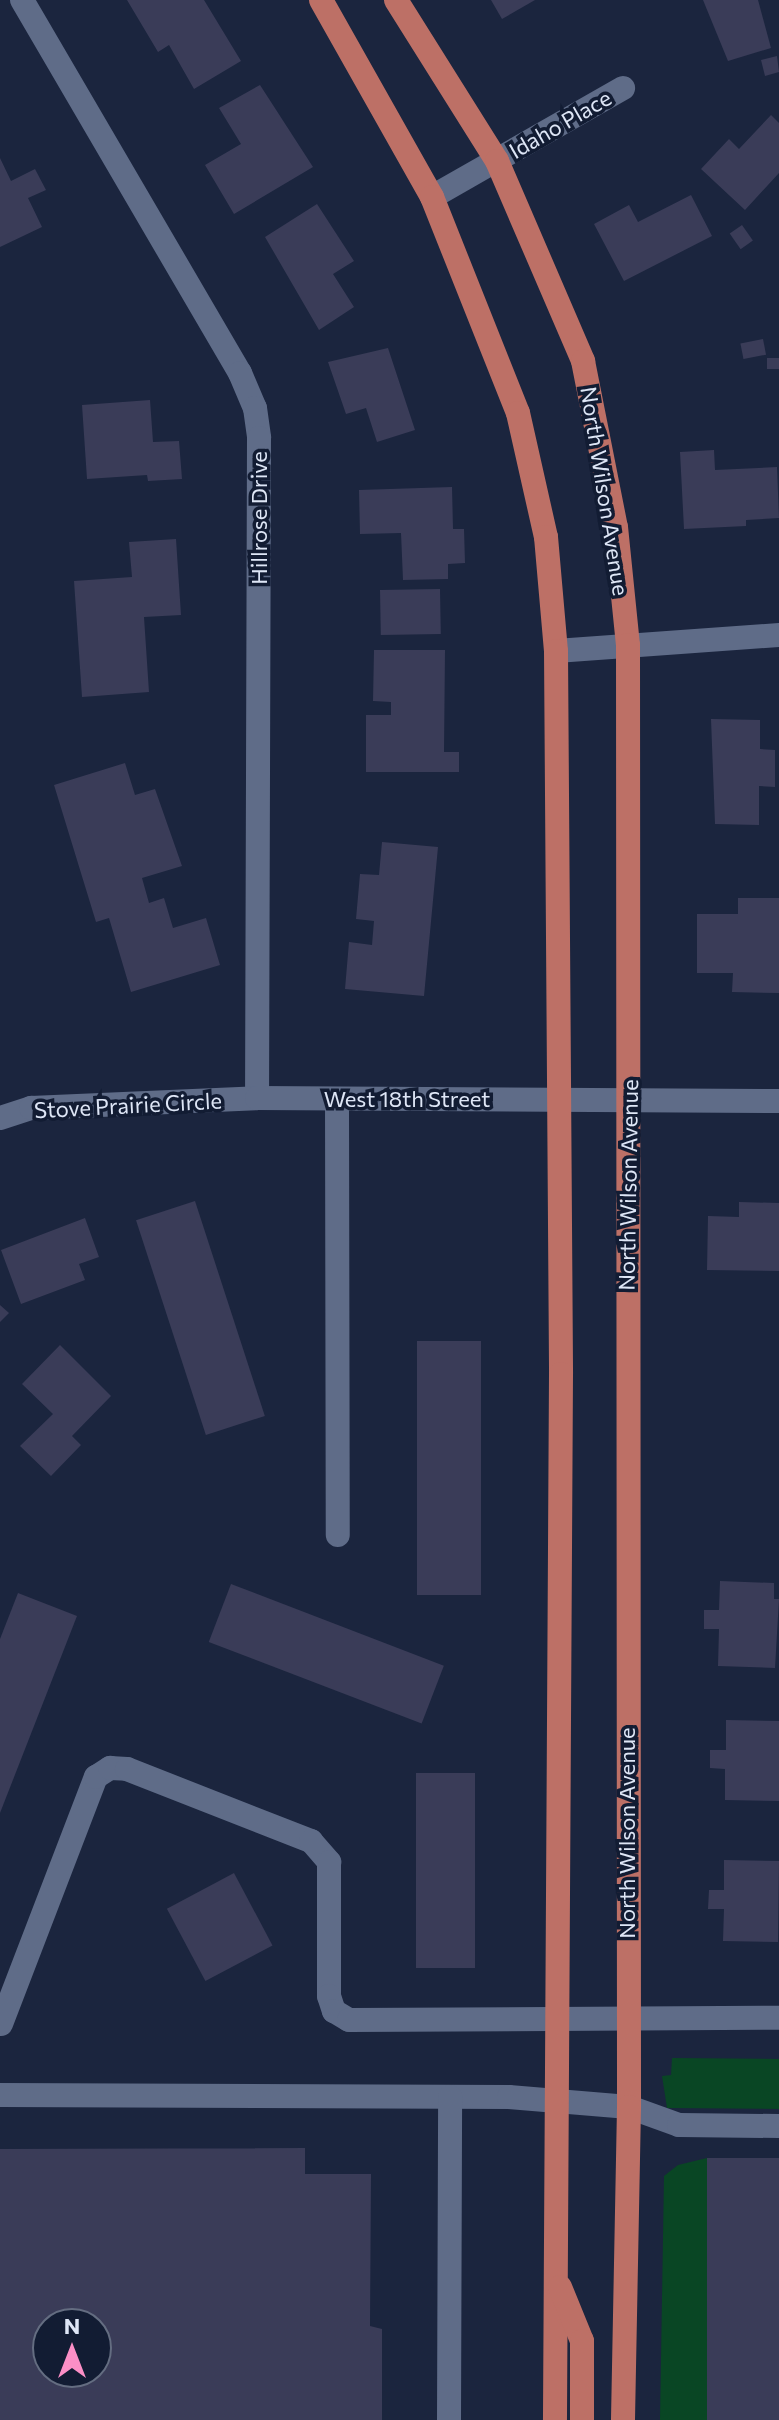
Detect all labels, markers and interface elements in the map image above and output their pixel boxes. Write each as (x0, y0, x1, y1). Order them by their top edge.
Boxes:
street label: Idaho Place (504, 84, 616, 164)
street label: North Wilson Avenue (575, 385, 635, 597)
street label: Hillrose Drive (246, 451, 272, 585)
street label: North Wilson Avenue (613, 1079, 643, 1291)
street label: West 18th Street (324, 1086, 490, 1112)
street label: Stove Prairie Circle (33, 1087, 223, 1123)
street label: North Wilson Avenue (614, 1727, 640, 1939)
north arrow (32, 2308, 112, 2388)
text: N (64, 2312, 80, 2339)

